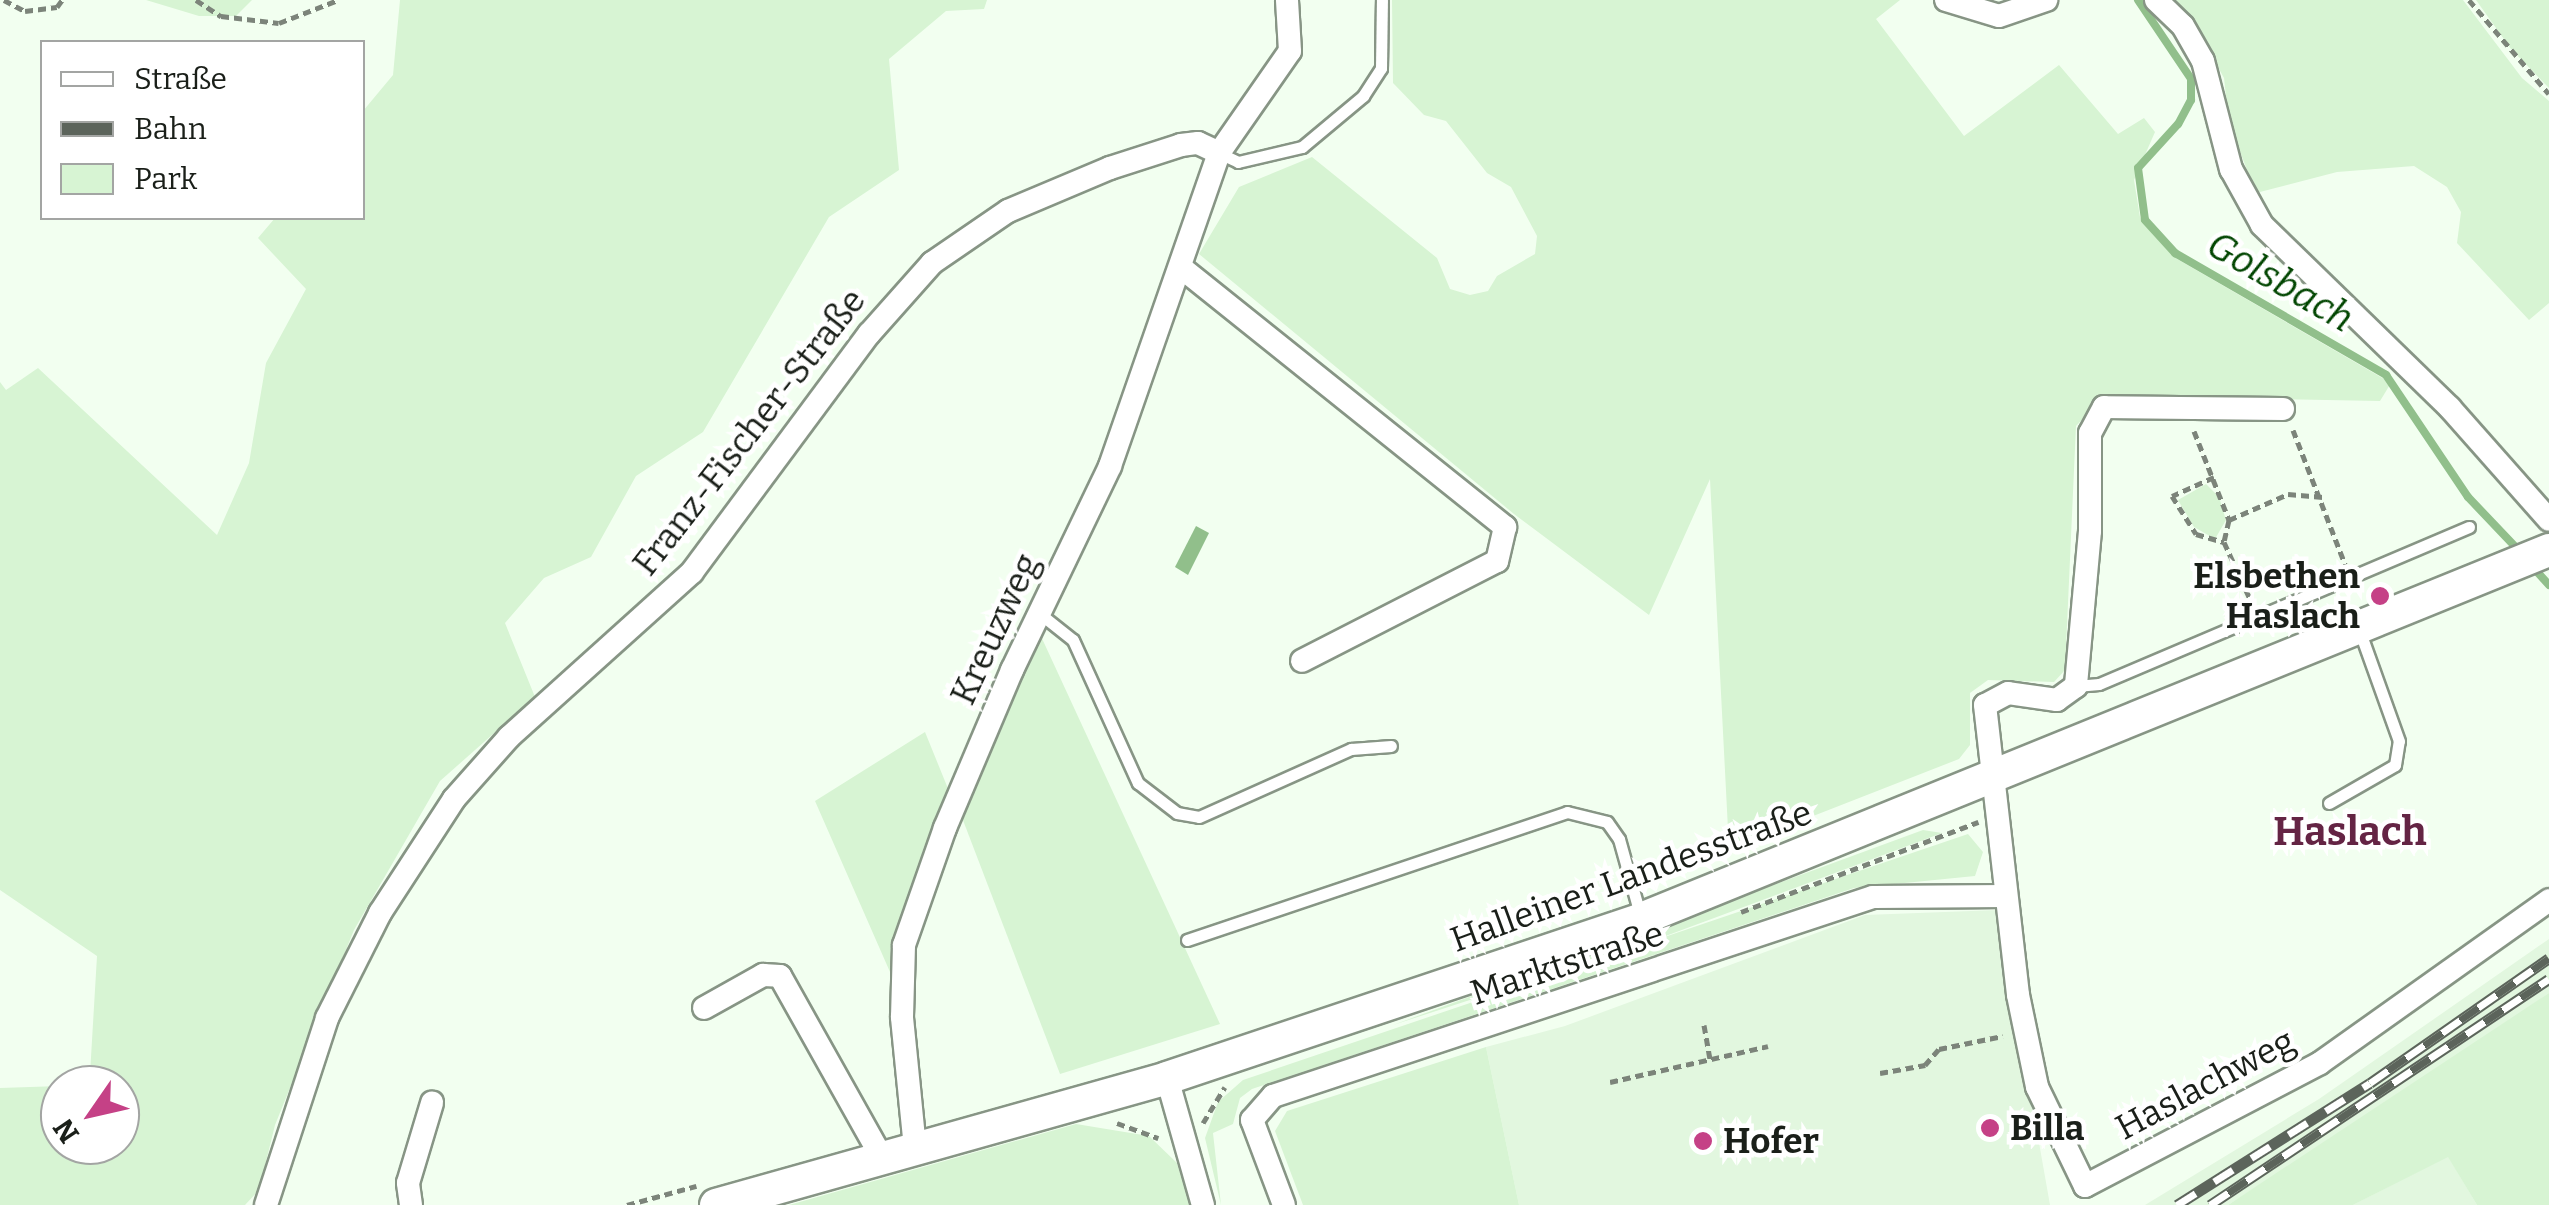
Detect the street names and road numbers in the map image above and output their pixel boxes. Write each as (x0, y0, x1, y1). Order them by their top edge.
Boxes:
street label: Franz-Fischer-Straße (624, 280, 874, 584)
street label: Kreuzweg (942, 547, 1048, 711)
street label: Halleiner Landesstraße (1445, 791, 1817, 961)
street label: Marktstraße (1465, 912, 1669, 1014)
street label: Haslachweg (2109, 1019, 2301, 1149)

